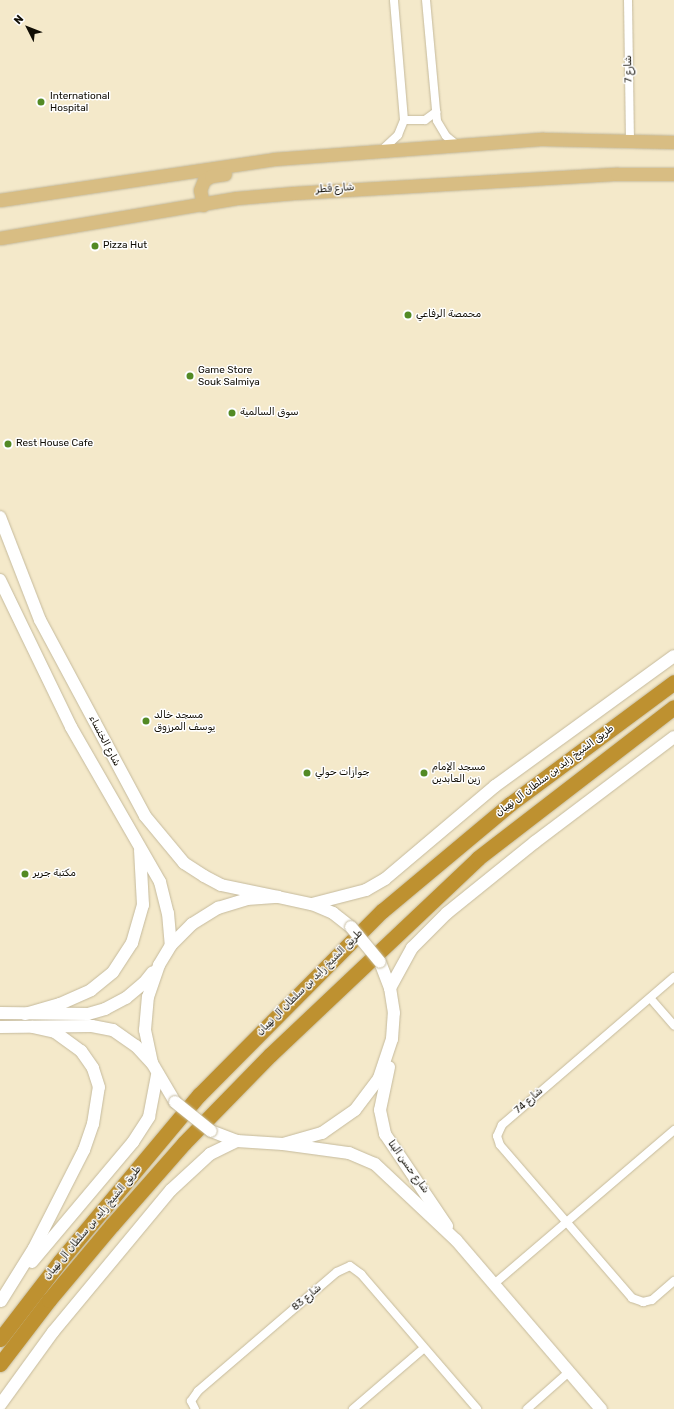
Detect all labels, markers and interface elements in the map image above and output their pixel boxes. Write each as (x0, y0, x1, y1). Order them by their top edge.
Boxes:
north arrow (8, 8, 48, 48)
text: N (11, 12, 26, 27)
street label: شارع 7 (623, 55, 635, 83)
place label: International Hospital (50, 90, 110, 114)
marker: International Hospital (35, 96, 47, 108)
street label: شارع قطر (315, 182, 355, 196)
place label: Pizza Hut (103, 240, 147, 252)
marker: Pizza Hut (90, 241, 100, 251)
place label: محمصة الرفاعي (416, 309, 481, 321)
marker: محمصة الرفاعي (403, 310, 413, 320)
place label: Game Store Souk Salmiya (198, 364, 260, 388)
marker: Game Store Souk Salmiya (185, 371, 195, 381)
place label: سوق السالمية (240, 407, 299, 419)
marker: سوق السالمية (227, 408, 237, 418)
place label: Rest House Cafe (16, 438, 93, 450)
marker: Rest House Cafe (3, 439, 13, 449)
place label: مسجد خالد يوسف المرزوق (154, 709, 215, 732)
street label: شارع الخنساء (86, 714, 122, 768)
marker: مسجد خالد يوسف المرزوق (141, 716, 151, 726)
street label: طريق الشيخ زايد بن سلطان آل نهيان (494, 723, 616, 819)
place label: مسجد الإمام زين العابدين (432, 761, 485, 784)
place label: جوازات حولي (315, 767, 369, 779)
marker: جوازات حولي (302, 768, 312, 778)
marker: مسجد الإمام زين العابدين (419, 768, 429, 778)
place label: مكتبة جرير (33, 868, 76, 880)
marker: مكتبة جرير (20, 869, 30, 879)
street label: طريق الشيخ زايد بن سلطان آل نهيان (255, 928, 365, 1038)
street label: شارع 74 (512, 1086, 546, 1116)
street label: شارع حسن البنا (385, 1138, 431, 1196)
street label: طريق الشيخ زايد بن سلطان آل نهيان (42, 1164, 144, 1282)
street label: شارع 83 (290, 1282, 324, 1314)

